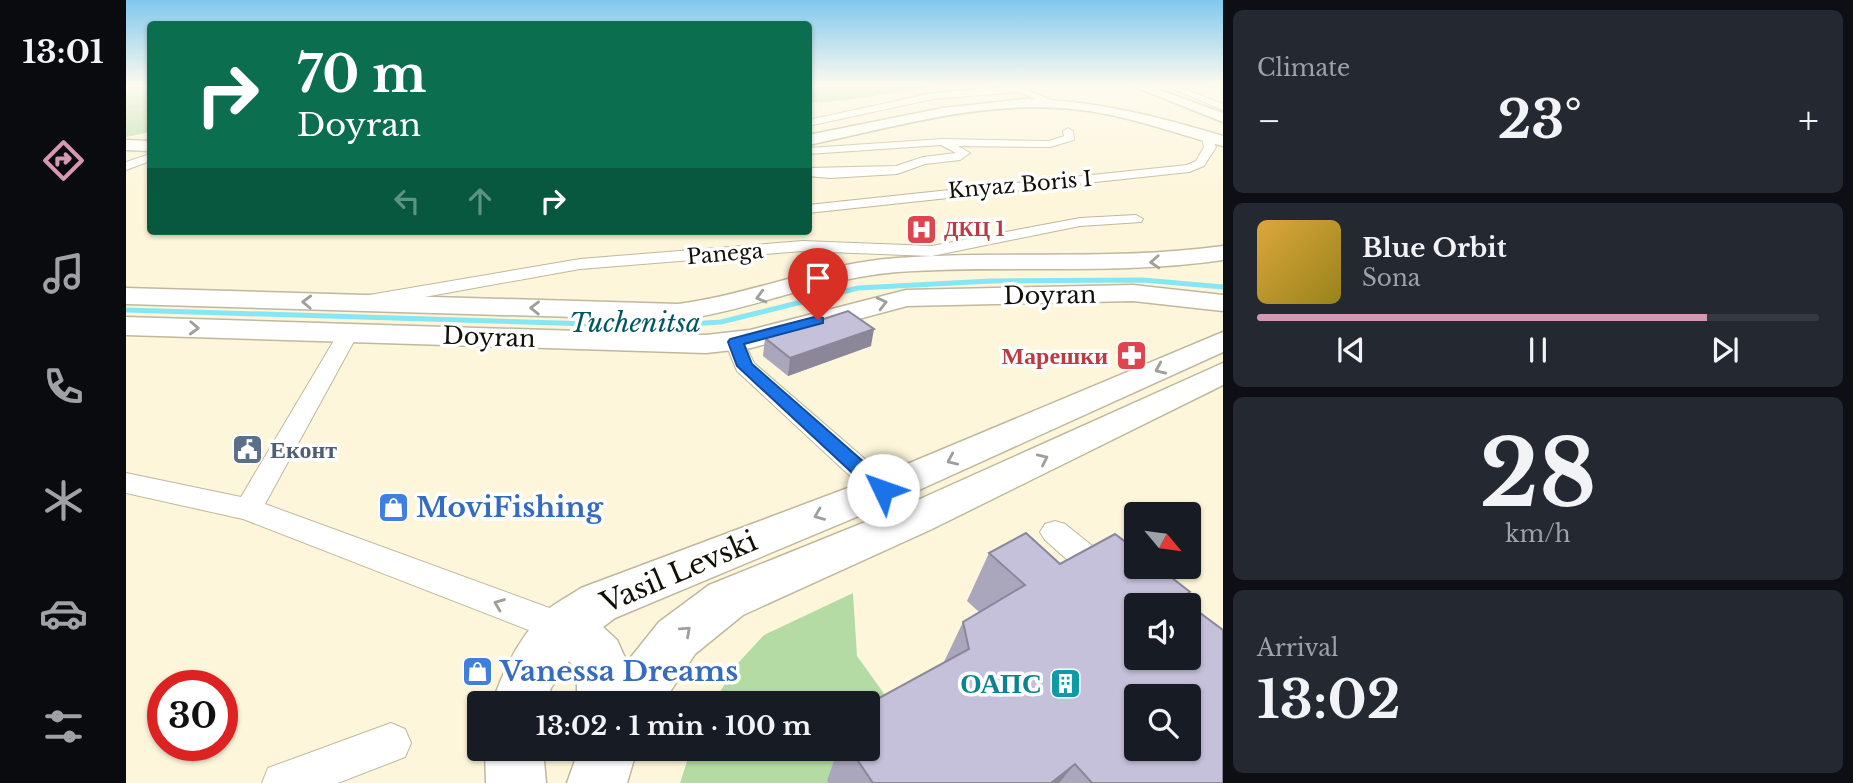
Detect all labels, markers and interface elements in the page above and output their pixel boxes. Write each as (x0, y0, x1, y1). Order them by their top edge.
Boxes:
text: 13:01 (22, 32, 104, 72)
text: 70 m (297, 44, 427, 105)
icon: right (182, 49, 273, 140)
text: Climate (1257, 54, 1350, 82)
text: 23° (1497, 88, 1582, 152)
text: − (1257, 97, 1281, 144)
text: + (1798, 97, 1819, 144)
text: Doyran (297, 105, 421, 145)
icon: directions (39, 136, 88, 185)
street label: Knyaz Boris I (947, 166, 1093, 204)
icon: left (388, 182, 426, 220)
icon: ahead (461, 182, 499, 220)
icon: right (534, 182, 572, 220)
hospital icon: ДКЦ 1 (904, 212, 938, 246)
place label: ДКЦ 1 (944, 216, 1005, 242)
text: Blue Orbit (1362, 232, 1507, 264)
street label: Panega (686, 238, 765, 270)
pin (788, 248, 848, 320)
icon: music (39, 249, 88, 298)
one-way arrow (1150, 255, 1161, 270)
icon: arrive (799, 259, 837, 297)
text: Sona (1362, 264, 1420, 292)
street label: Doyran (1003, 280, 1097, 310)
one-way arrow (755, 289, 767, 303)
one-way arrow (302, 294, 313, 309)
one-way arrow (876, 297, 888, 311)
one-way arrow (529, 300, 539, 316)
water label: Tuchenitsa (569, 307, 701, 339)
one-way arrow (189, 320, 200, 336)
street label: Doyran (442, 321, 536, 353)
icon: previous (1332, 331, 1370, 369)
icon: pause (1519, 331, 1557, 369)
icon: next (1706, 331, 1744, 369)
pharmacy icon: Марешки (1114, 338, 1148, 372)
place label: Марешки (1001, 341, 1108, 370)
one-way arrow (1155, 361, 1168, 375)
icon: phone (39, 362, 88, 411)
text: 28 (1479, 418, 1597, 531)
public building icon: Еконт (230, 432, 264, 466)
place label: Еконт (270, 435, 337, 464)
one-way arrow (947, 452, 959, 466)
position arrow (846, 453, 920, 527)
one-way arrow (1036, 453, 1048, 467)
icon: climate (39, 476, 88, 525)
shop icon: MoviFishing (376, 490, 410, 524)
place label: MoviFishing (416, 490, 604, 525)
north arrow (1124, 502, 1200, 579)
map controls (1124, 502, 1201, 761)
one-way arrow (814, 506, 826, 520)
text: km/h (1505, 520, 1571, 548)
street label: Vasil Levski (595, 523, 762, 621)
icon: car (39, 589, 88, 638)
button: sound (1124, 593, 1201, 670)
one-way arrow (493, 599, 505, 613)
one-way arrow (677, 627, 690, 639)
text: Arrival (1257, 634, 1338, 662)
shop icon: Vanessa Dreams (460, 654, 494, 688)
place label: Vanessa Dreams (499, 654, 738, 689)
place label: ОАПС (960, 666, 1042, 701)
building icon: ОАПС (1048, 666, 1082, 700)
text: 13:02 (1257, 668, 1401, 732)
speed limit sign: 30 (147, 670, 238, 761)
button: search (1124, 684, 1201, 761)
icon: filters (39, 702, 88, 751)
text: 13:02 · 1 min · 100 m (536, 710, 811, 742)

